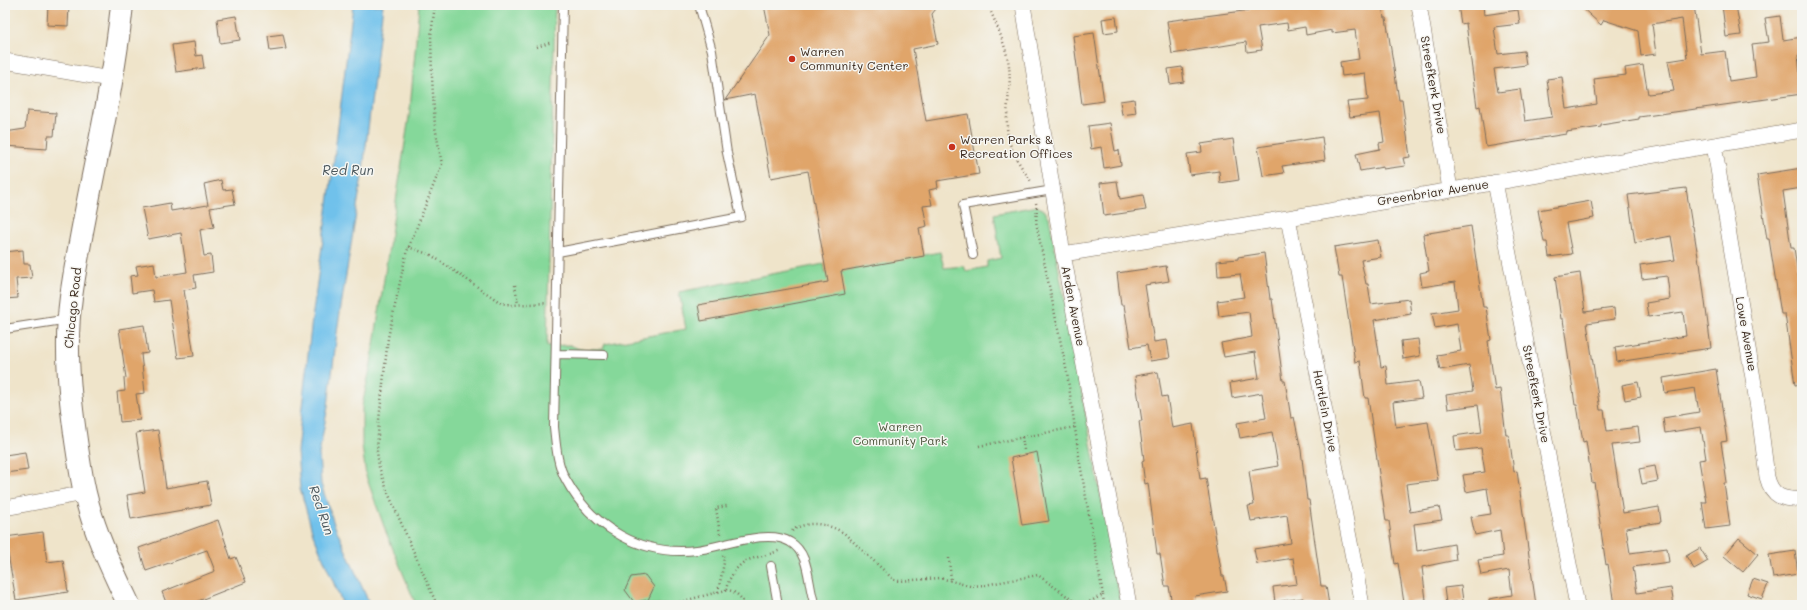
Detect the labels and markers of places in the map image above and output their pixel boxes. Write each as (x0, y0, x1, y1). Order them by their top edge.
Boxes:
place label: Warren Community Center (800, 43, 908, 73)
marker: Warren Community Center (787, 54, 797, 64)
place label: Warren Parks & Recreation Offices (960, 131, 1073, 161)
marker: Warren Parks & Recreation Offices (947, 142, 957, 152)

